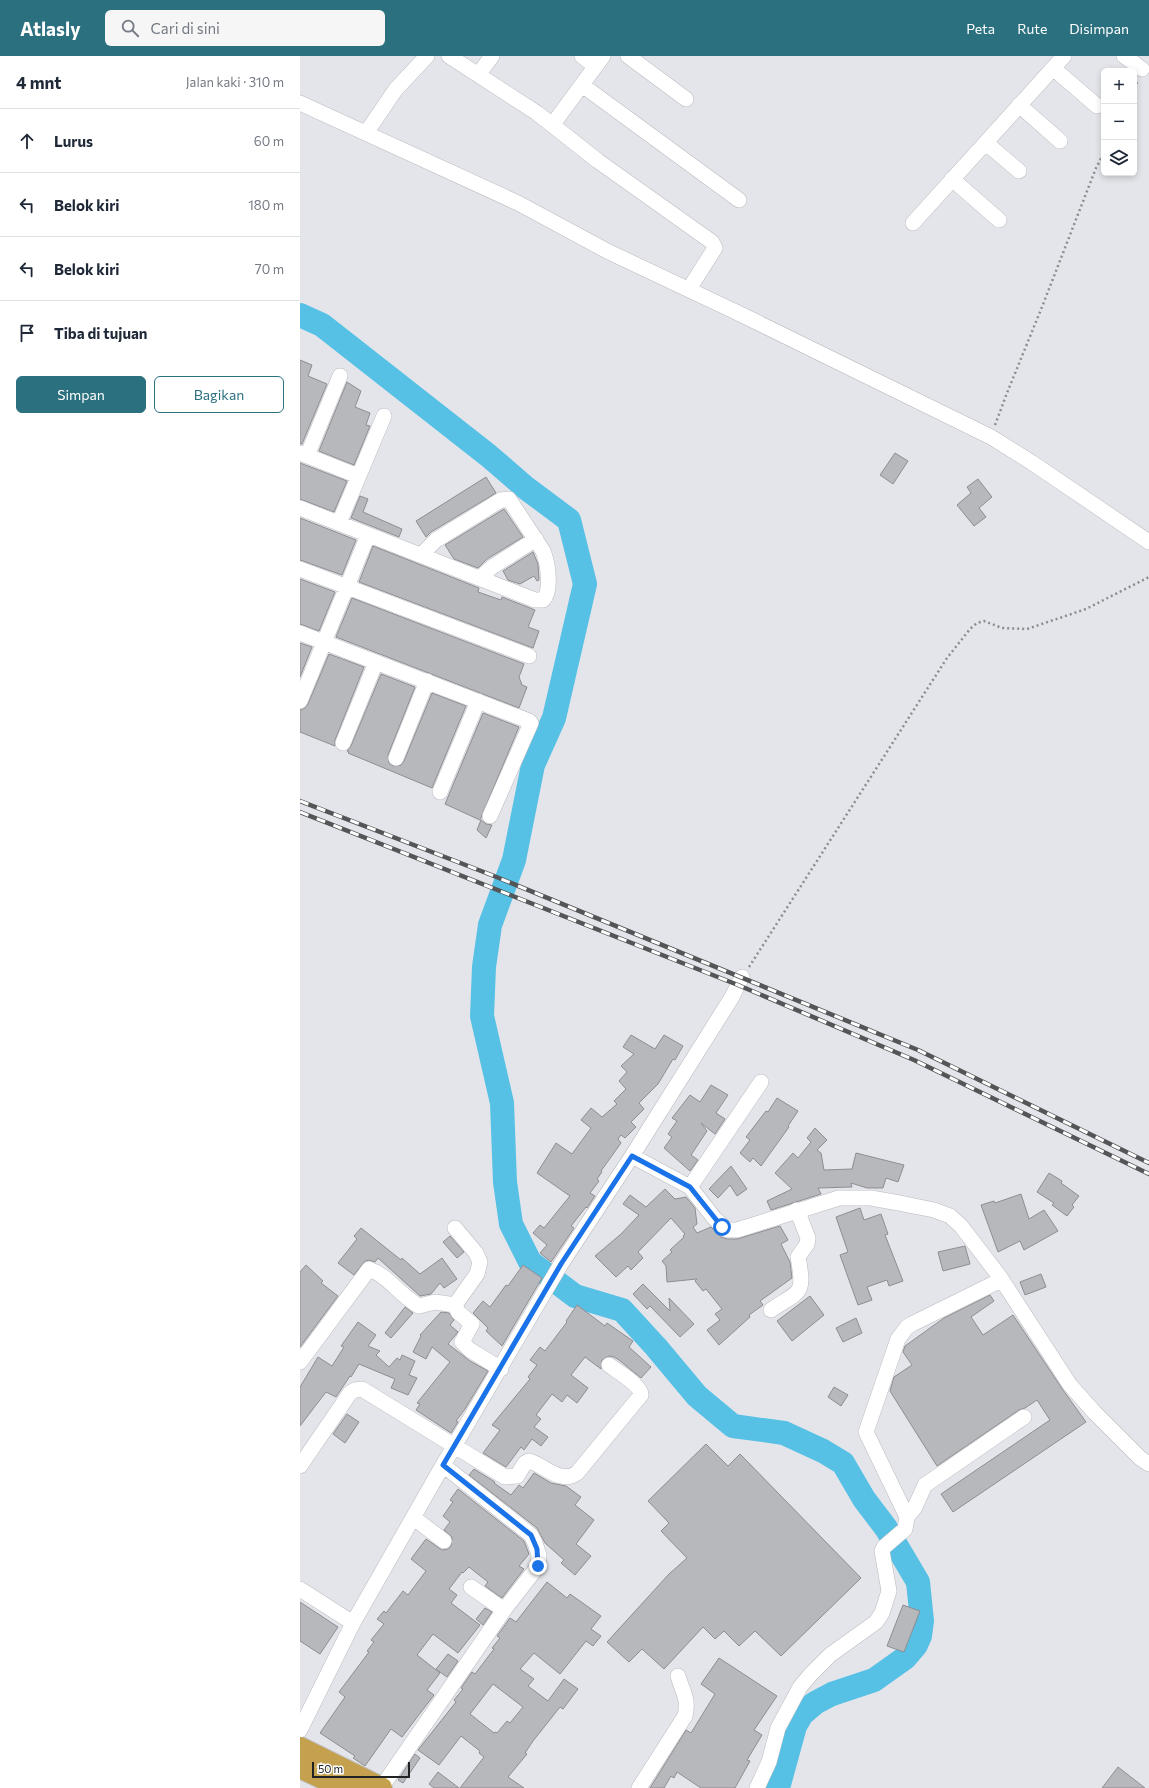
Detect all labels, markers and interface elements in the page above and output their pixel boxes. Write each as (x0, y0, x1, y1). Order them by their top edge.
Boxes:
search box (105, 10, 385, 46)
text: Atlasly (20, 17, 81, 40)
icon: search (119, 17, 141, 39)
text: Cari di sini (151, 19, 220, 37)
text: Peta (966, 20, 995, 37)
text: Rute (1017, 20, 1047, 37)
text: Disimpan (1069, 20, 1129, 37)
map controls (1101, 68, 1137, 176)
button: + (1101, 68, 1137, 104)
text: 4 mnt (16, 72, 62, 93)
text: Jalan kaki · 310 m (186, 74, 284, 90)
button: − (1101, 104, 1137, 140)
icon: ahead (16, 130, 38, 152)
text: Lurus (54, 132, 93, 150)
text: 60 m (254, 133, 284, 149)
button: layers (1101, 140, 1137, 176)
icon: left (16, 194, 38, 216)
text: Belok kiri (54, 196, 120, 214)
text: 180 m (248, 197, 284, 213)
icon: left (16, 258, 38, 280)
text: Belok kiri (54, 260, 120, 278)
text: 70 m (255, 261, 284, 277)
icon: arrive (16, 322, 38, 344)
text: Tiba di tujuan (54, 324, 148, 342)
button: Simpan (16, 376, 146, 413)
button: Bagikan (154, 376, 284, 413)
route start (713, 1218, 731, 1236)
route end (529, 1557, 547, 1575)
scale bar (312, 1760, 410, 1779)
text: 50 m (318, 1762, 343, 1775)

